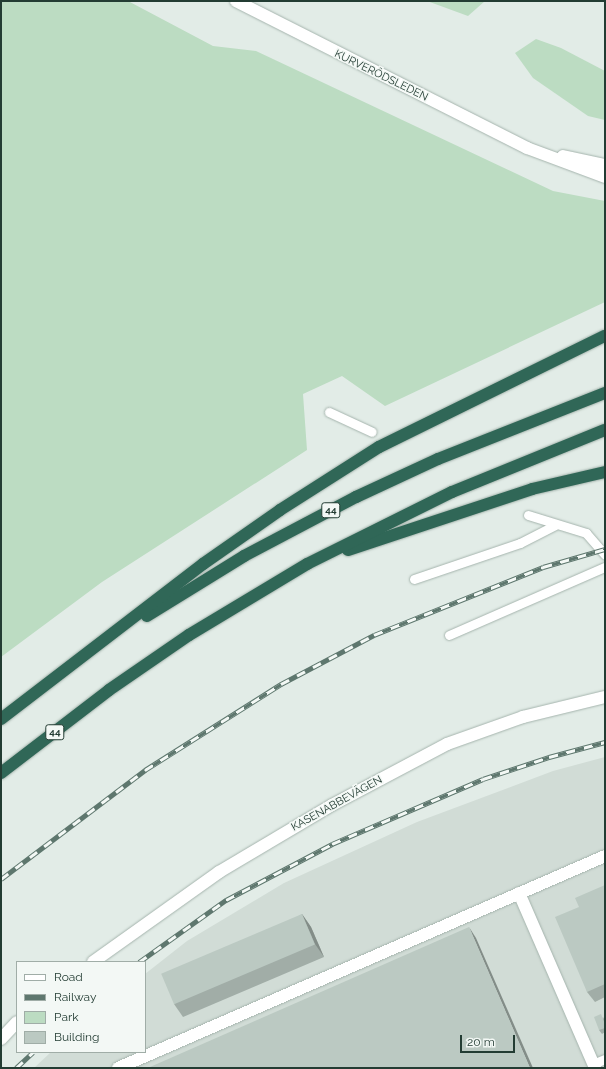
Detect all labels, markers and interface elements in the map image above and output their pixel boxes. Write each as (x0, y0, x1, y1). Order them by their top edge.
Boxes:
street label: KURVERÖDSLEDEN (332, 48, 430, 104)
road number: 44 (321, 502, 341, 518)
road number: 44 (45, 724, 65, 740)
street label: KASENABBEVÄGEN (289, 773, 385, 835)
legend (16, 961, 146, 1053)
text: Road (54, 970, 83, 984)
text: Railway (54, 990, 96, 1004)
text: Park (54, 1010, 79, 1024)
scale bar (462, 1027, 517, 1053)
text: Building (54, 1030, 100, 1044)
text: 20 m (467, 1035, 495, 1049)

